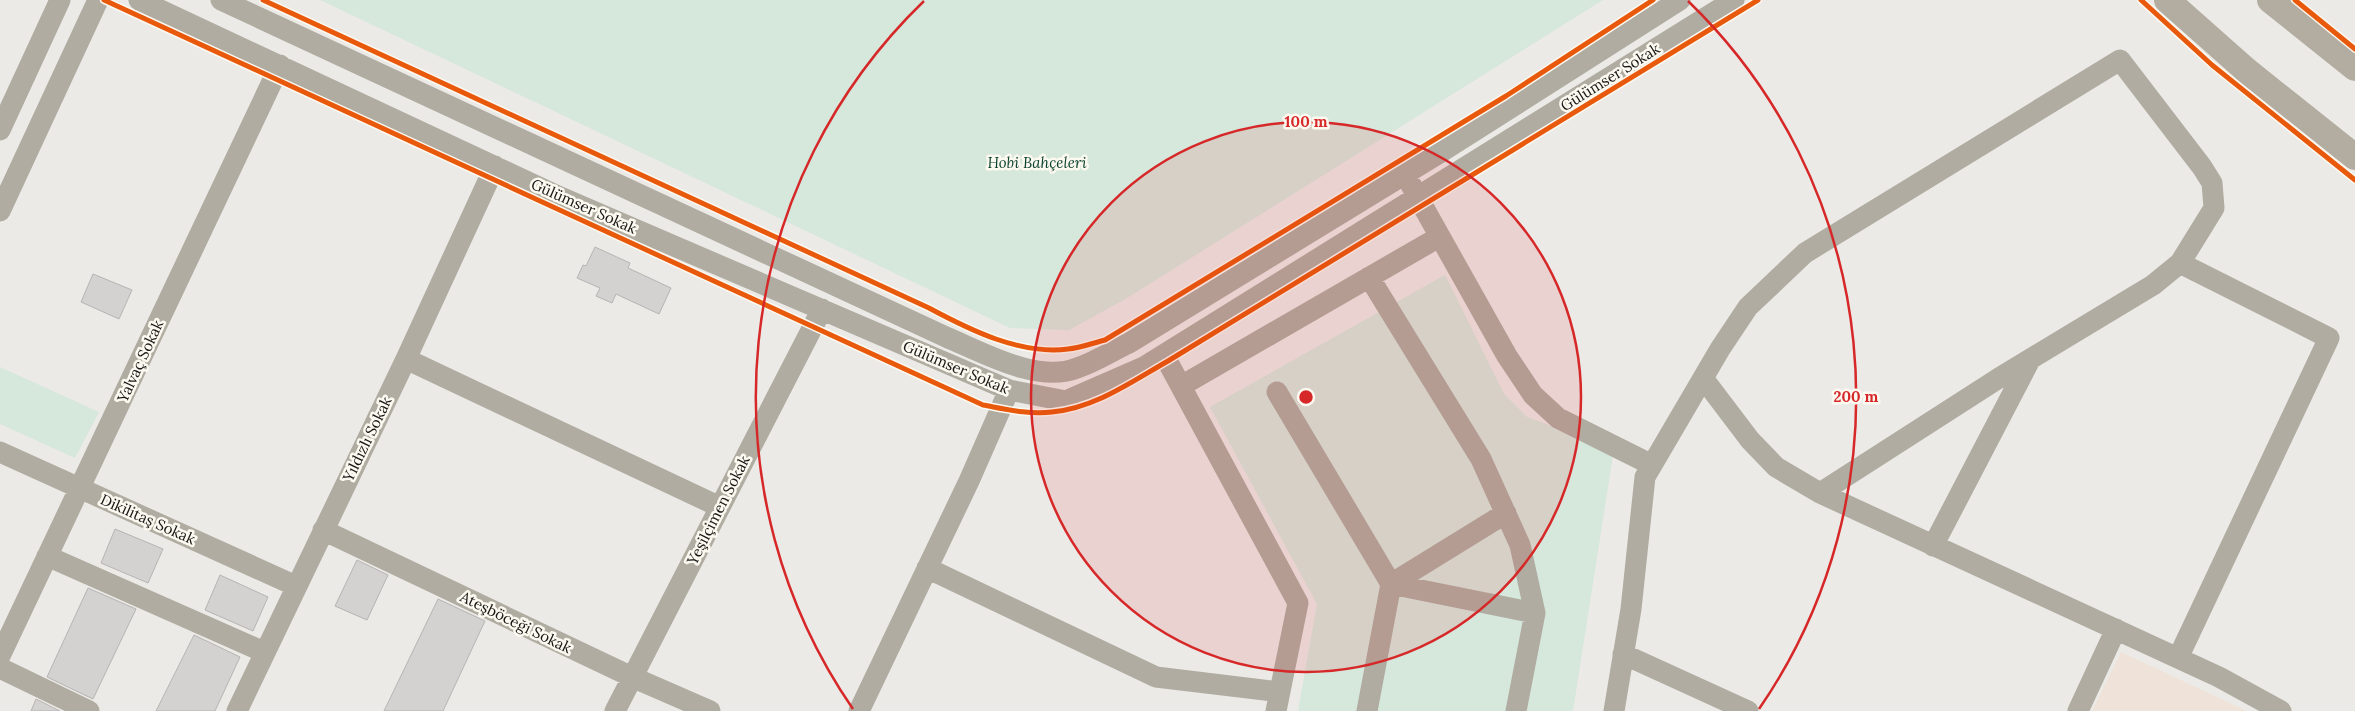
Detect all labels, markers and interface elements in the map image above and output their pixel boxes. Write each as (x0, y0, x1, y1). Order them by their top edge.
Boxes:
street label: Gülümser Sokak (1557, 39, 1663, 115)
text: 100 m (1285, 112, 1328, 131)
park label: Hobi Bahçeleri (987, 153, 1087, 172)
street label: Gülümser Sokak (528, 174, 640, 238)
street label: Yalvaç Sokak (112, 317, 167, 406)
street label: Gülümser Sokak (900, 336, 1012, 398)
text: 200 m (1834, 387, 1879, 406)
centre of rings (1297, 388, 1315, 406)
street label: Yıldızlı Sokak (338, 394, 396, 485)
street label: Yeşilçimen Sokak (682, 452, 754, 569)
street label: Dikilitaş Sokak (98, 490, 198, 548)
street label: Ateşböceği Sokak (456, 586, 575, 657)

